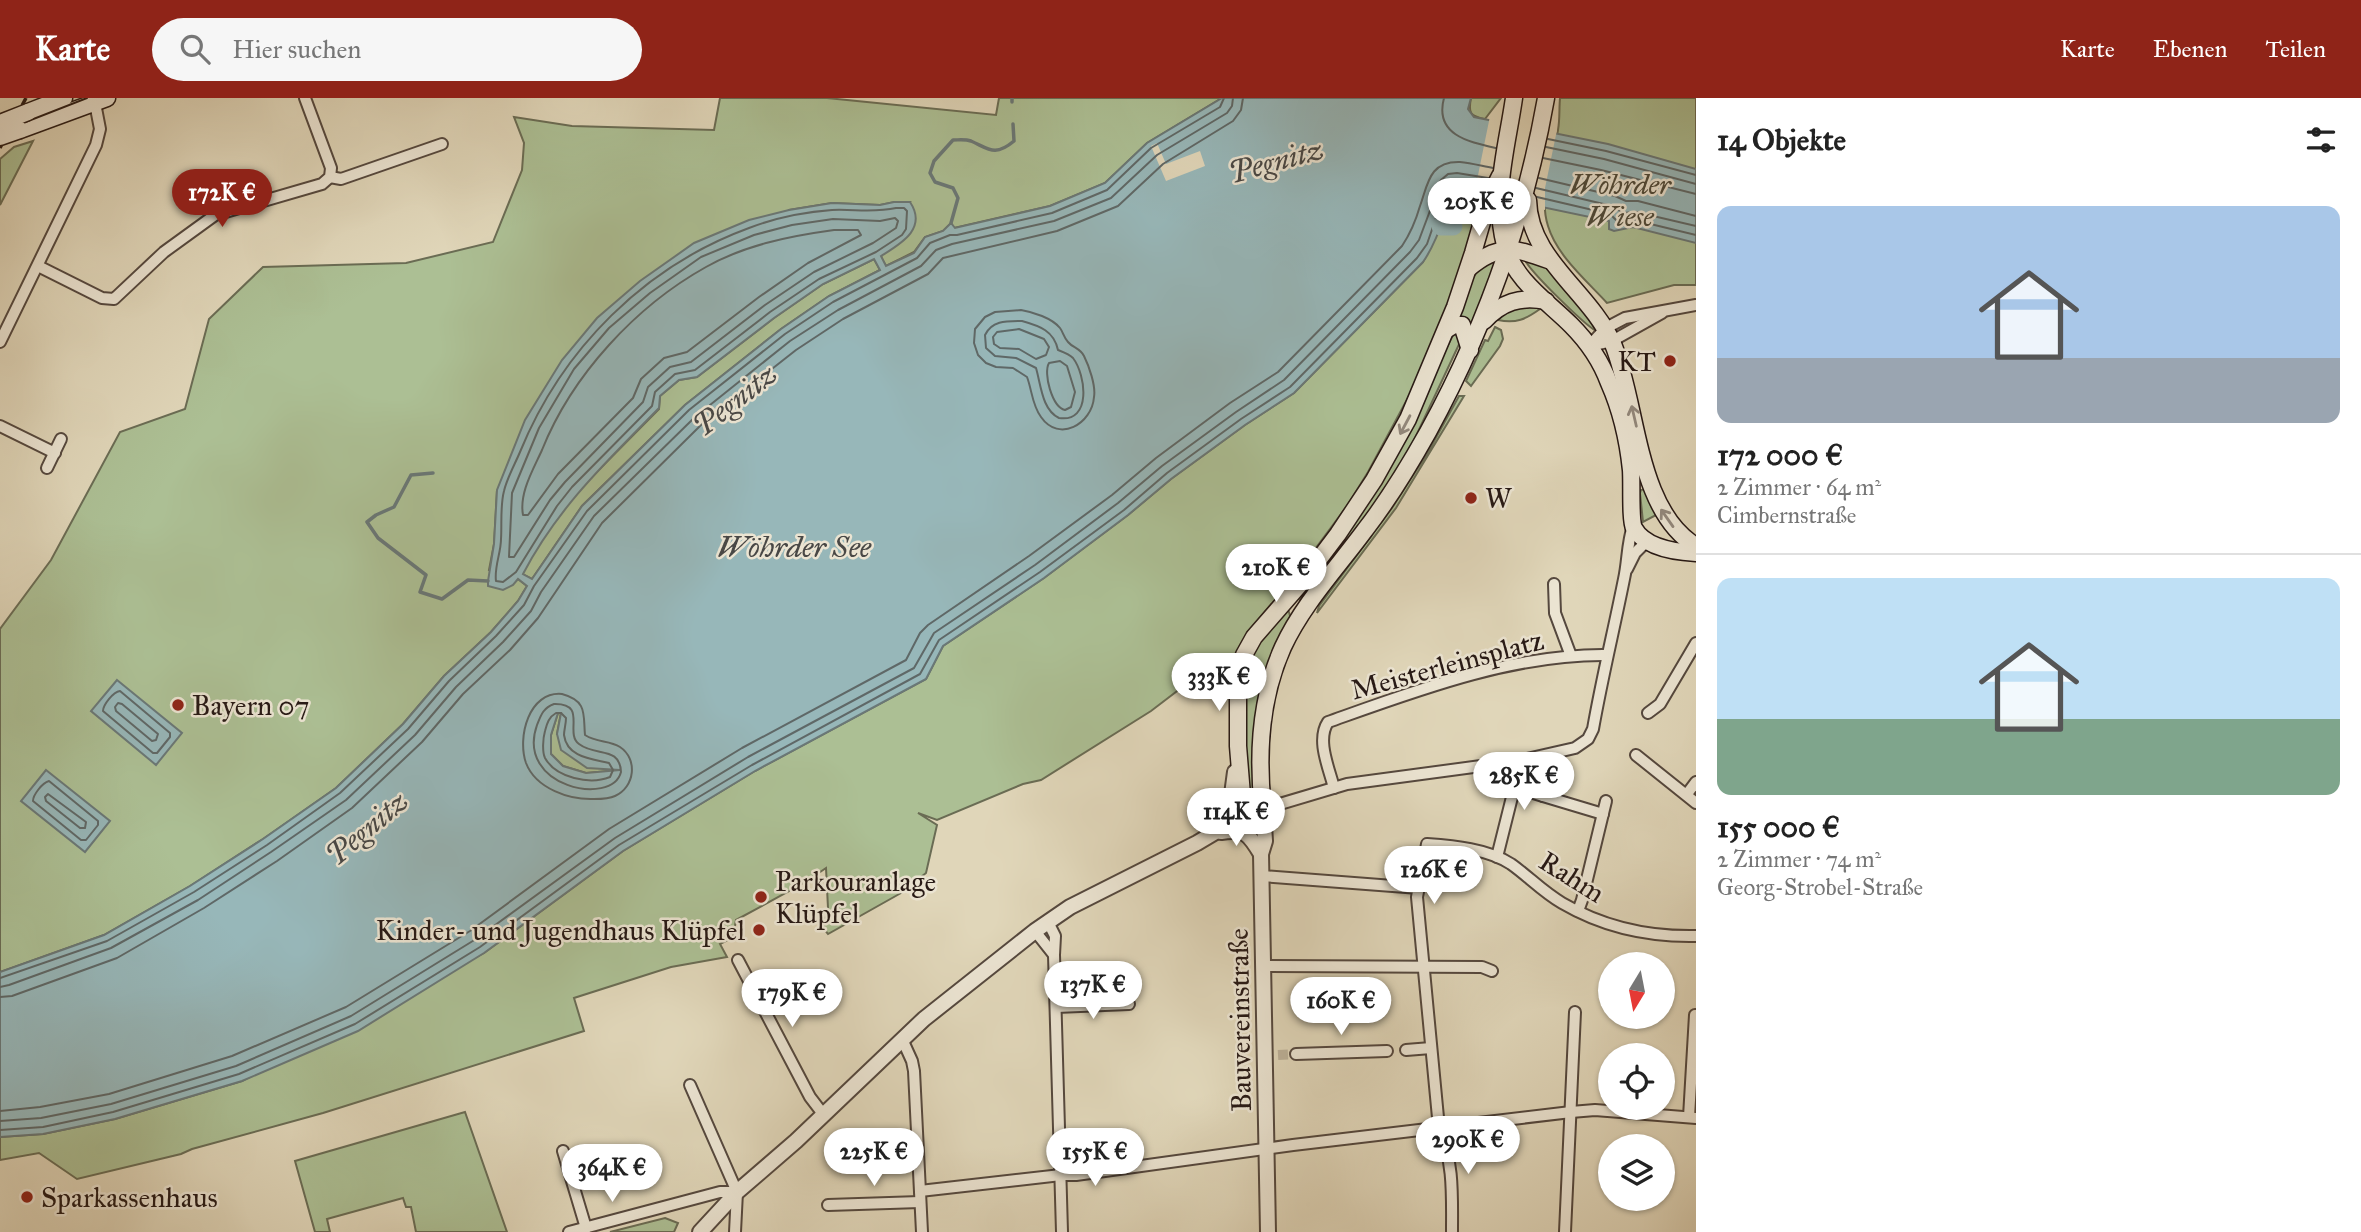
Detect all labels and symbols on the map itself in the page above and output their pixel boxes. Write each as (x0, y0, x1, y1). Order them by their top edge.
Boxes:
water label: Pegnitz (1225, 131, 1327, 191)
park label: Wöhrder Wiese (1569, 167, 1672, 234)
pin: 172K € (165, 170, 279, 229)
pin: 205K € (1422, 178, 1536, 238)
place label: KT (1617, 344, 1656, 379)
marker: KT (1662, 353, 1678, 369)
water label: Pegnitz (686, 356, 784, 444)
one-way arrow (1627, 405, 1640, 428)
one-way arrow (1398, 414, 1411, 435)
place label: W (1485, 481, 1513, 516)
marker: W (1463, 490, 1479, 506)
one-way arrow (1660, 509, 1674, 528)
water label: Wöhrder See (717, 529, 872, 565)
pin: 210K € (1219, 545, 1333, 604)
street label: Meisterleinsplatz (1347, 622, 1547, 708)
pin: 333K € (1162, 654, 1276, 713)
place label: Bayern 07 (192, 688, 309, 723)
marker: Bayern 07 (170, 697, 186, 713)
pin: 285K € (1467, 752, 1581, 812)
water label: Pegnitz (318, 783, 416, 873)
pin: 114K € (1179, 788, 1293, 848)
street label: Rahm (1533, 843, 1611, 911)
pin: 126K € (1377, 846, 1491, 906)
place label: Parkouranlage Klüpfel (775, 864, 936, 931)
marker: Parkouranlage Klüpfel (753, 889, 769, 905)
place label: Kinder- und Jugendhaus Klüpfel (376, 913, 745, 948)
marker: Kinder- und Jugendhaus Klüpfel (751, 922, 767, 938)
street label: Bauvereinstraße (1221, 928, 1259, 1112)
north arrow (1598, 952, 1675, 1029)
pin: 137K € (1036, 962, 1150, 1021)
pin: 179K € (735, 970, 849, 1029)
pin: 160K € (1284, 978, 1398, 1037)
pin: 290K € (1411, 1116, 1525, 1176)
pin: 225K € (817, 1128, 931, 1188)
pin: 155K € (1038, 1128, 1152, 1188)
pin: 364K € (555, 1144, 669, 1204)
place label: Sparkassenhaus (41, 1180, 218, 1215)
marker: Sparkassenhaus (19, 1189, 35, 1205)

